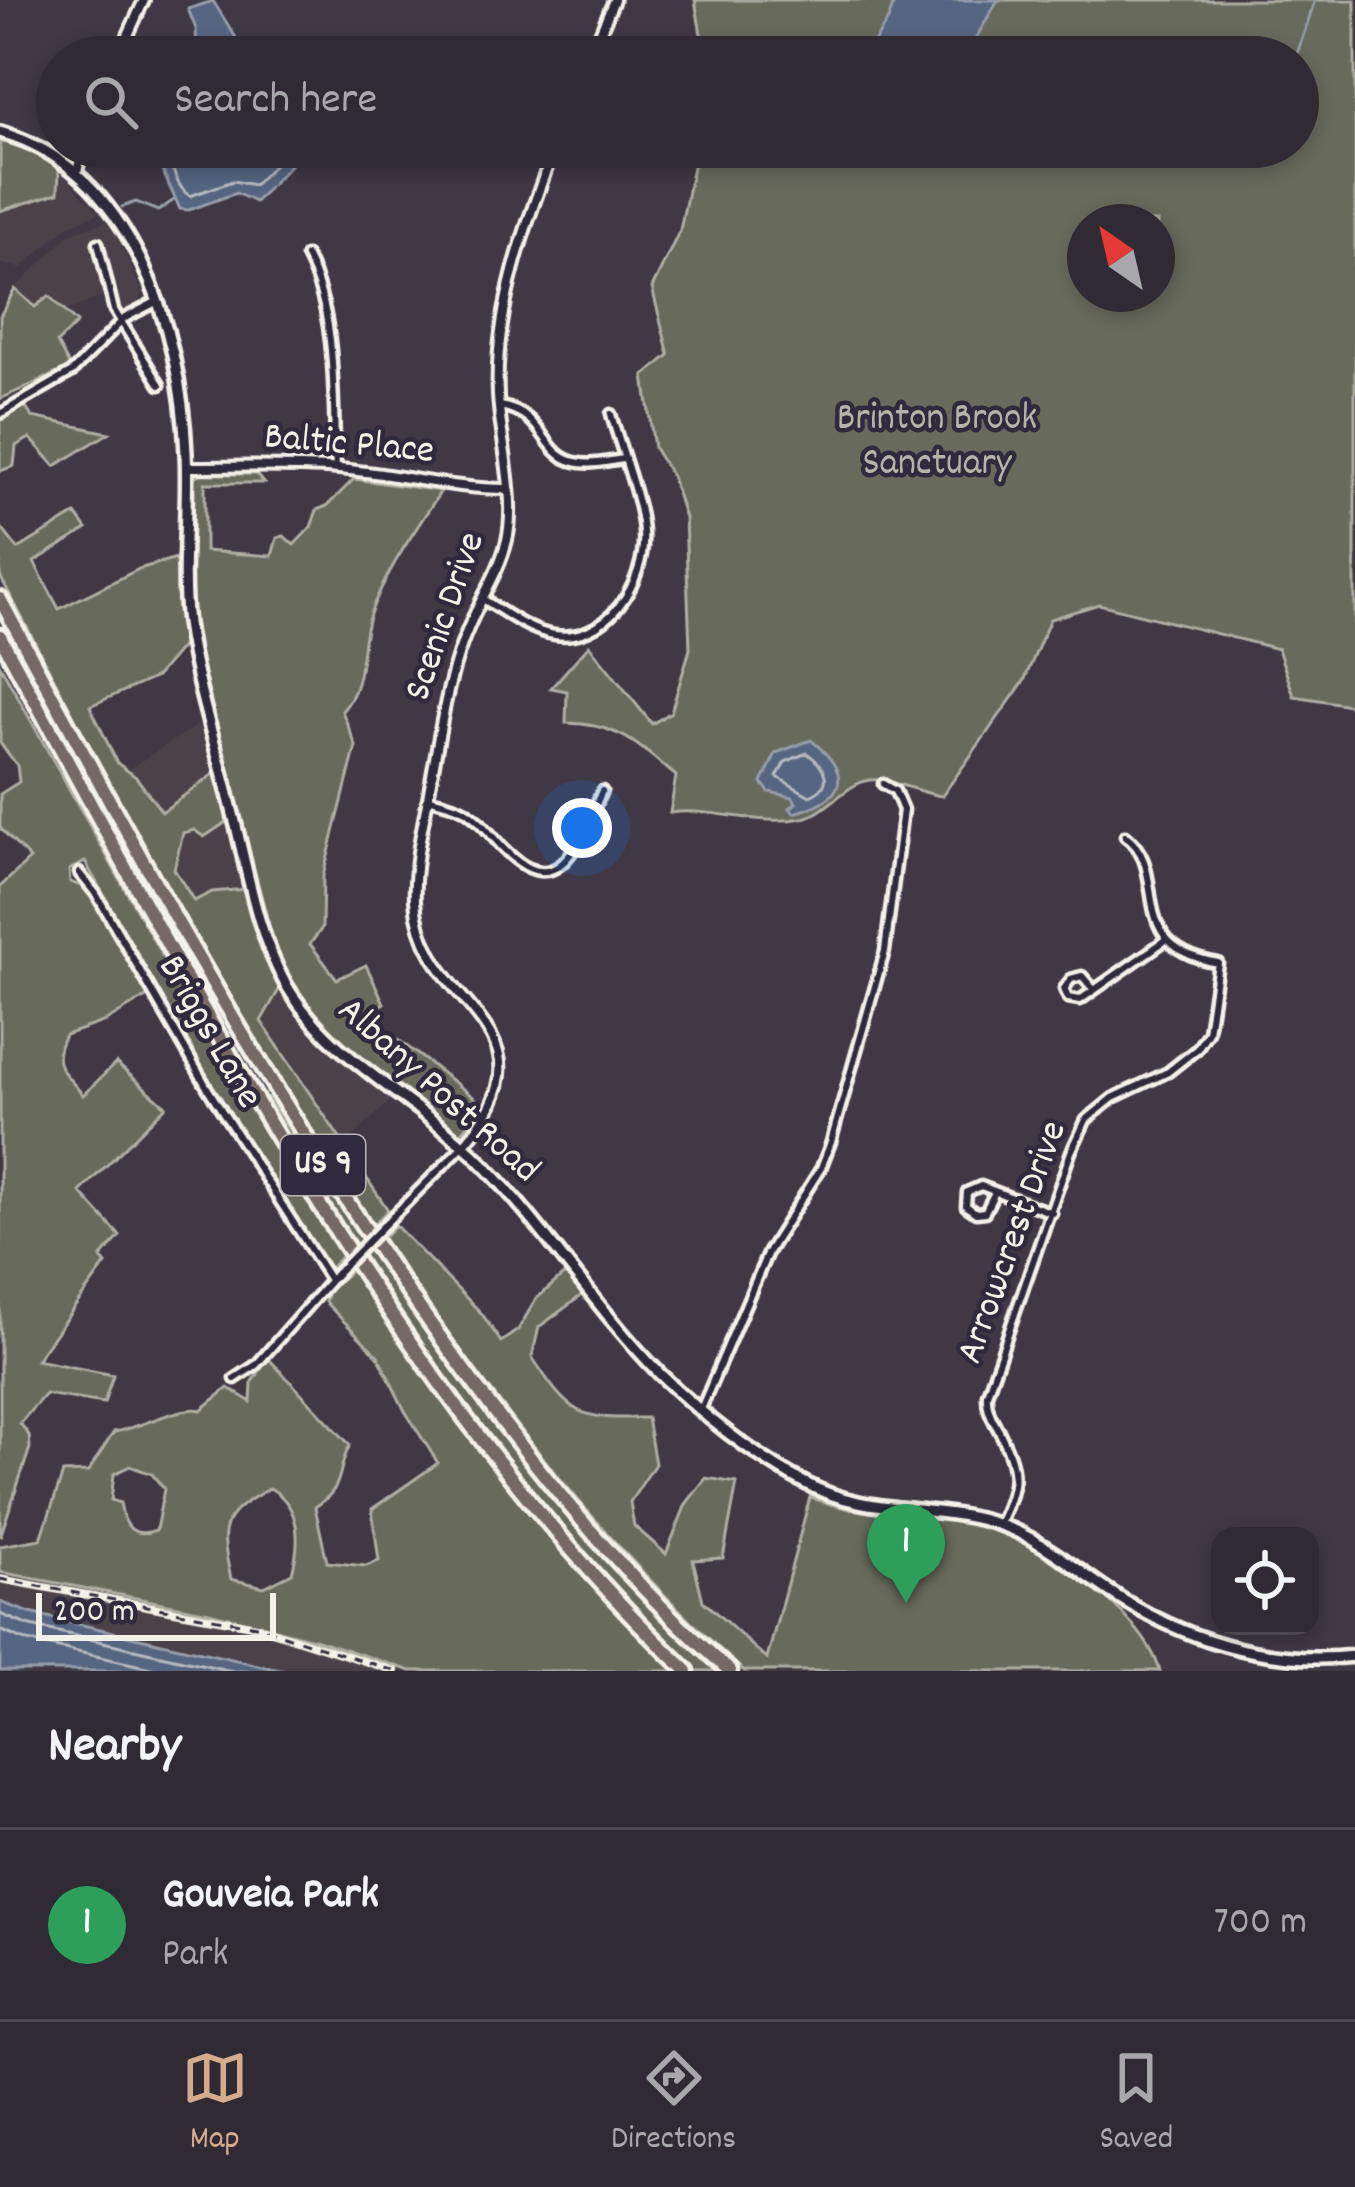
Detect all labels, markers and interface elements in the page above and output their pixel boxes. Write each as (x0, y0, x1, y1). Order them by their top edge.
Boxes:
search box (36, 36, 1319, 168)
icon: search (78, 69, 144, 135)
text: Search here (174, 70, 377, 134)
north arrow (1067, 204, 1175, 312)
park label: Brinton Brook Sanctuary (837, 393, 1037, 493)
street label: Baltic Place (262, 411, 436, 481)
street label: Scenic Drive (393, 525, 501, 709)
your location (552, 798, 612, 858)
street label: Briggs Lane (142, 946, 274, 1120)
street label: Albany Post Road (323, 986, 551, 1198)
street label: Arrowcrest Drive (945, 1114, 1083, 1372)
road number: US 9 (281, 1135, 365, 1195)
pin: 1 (867, 1504, 945, 1603)
map controls (1211, 1527, 1319, 1635)
button: locate (1211, 1527, 1319, 1635)
scale bar (36, 1587, 276, 1640)
text: 200 m (54, 1590, 135, 1637)
text: Nearby (48, 1713, 181, 1785)
text: Gouveia Park (162, 1865, 379, 1929)
text: 1 (83, 1897, 91, 1952)
text: 700 m (1214, 1897, 1307, 1952)
text: Park (162, 1929, 228, 1984)
tab: Map (182, 2045, 248, 2164)
tab: Directions (611, 2045, 736, 2164)
tab: Saved (1100, 2045, 1173, 2164)

